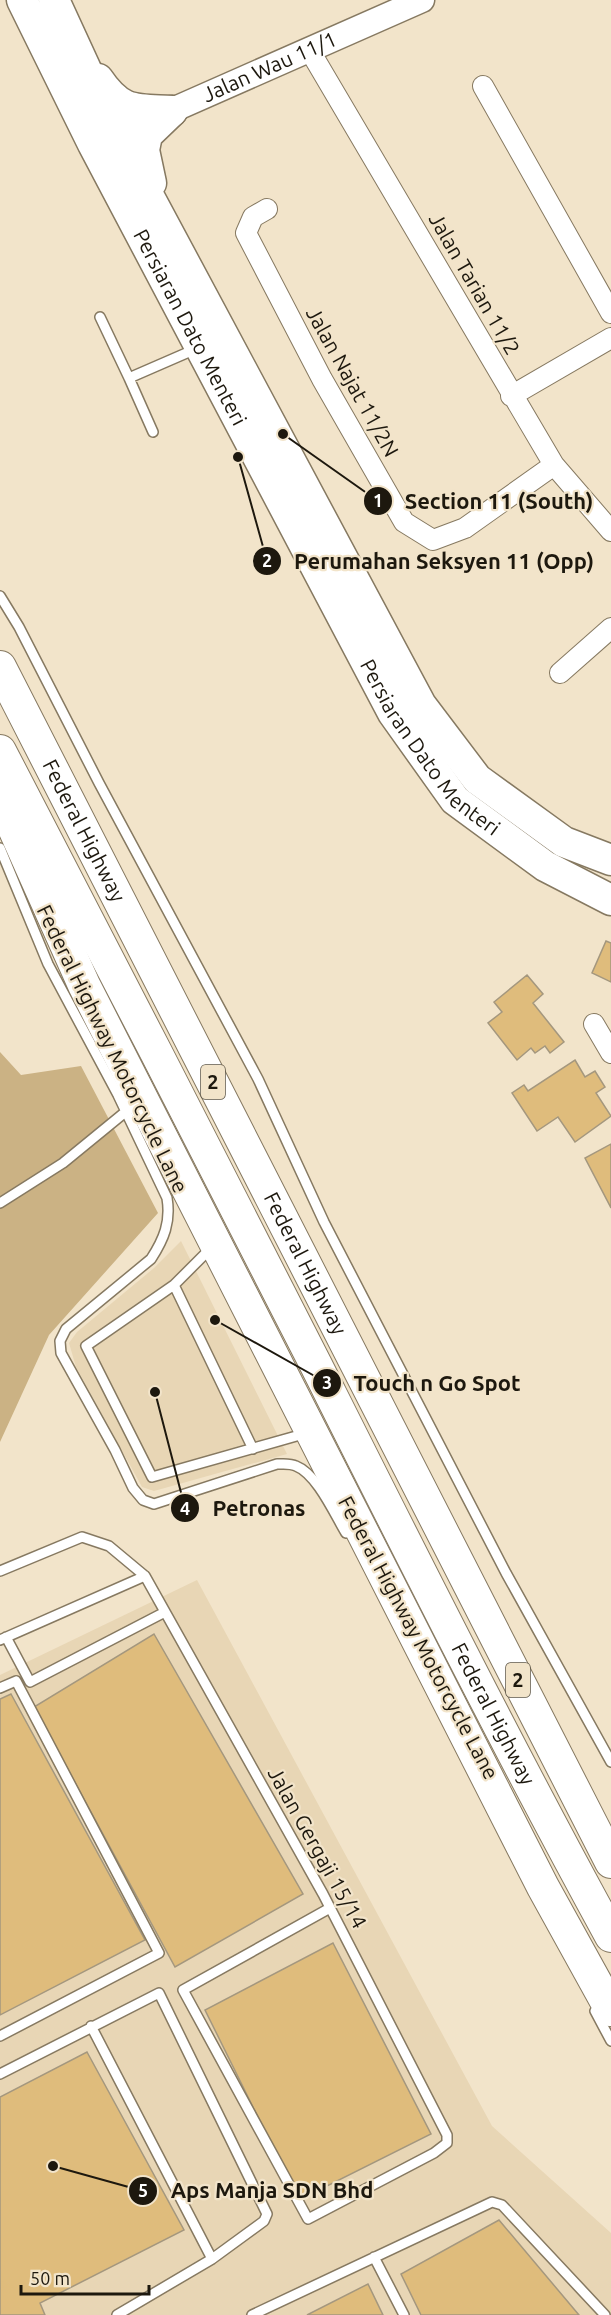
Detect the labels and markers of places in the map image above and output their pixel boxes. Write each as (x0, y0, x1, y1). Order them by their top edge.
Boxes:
callout: Section 11 (South) (363, 481, 605, 521)
callout: Perumahan Seksyen 11 (Opp) (252, 541, 606, 581)
callout: Touch n Go Spot (312, 1363, 533, 1403)
callout: Petronas (170, 1488, 317, 1528)
callout: Aps Manja SDN Bhd (128, 2171, 385, 2211)

